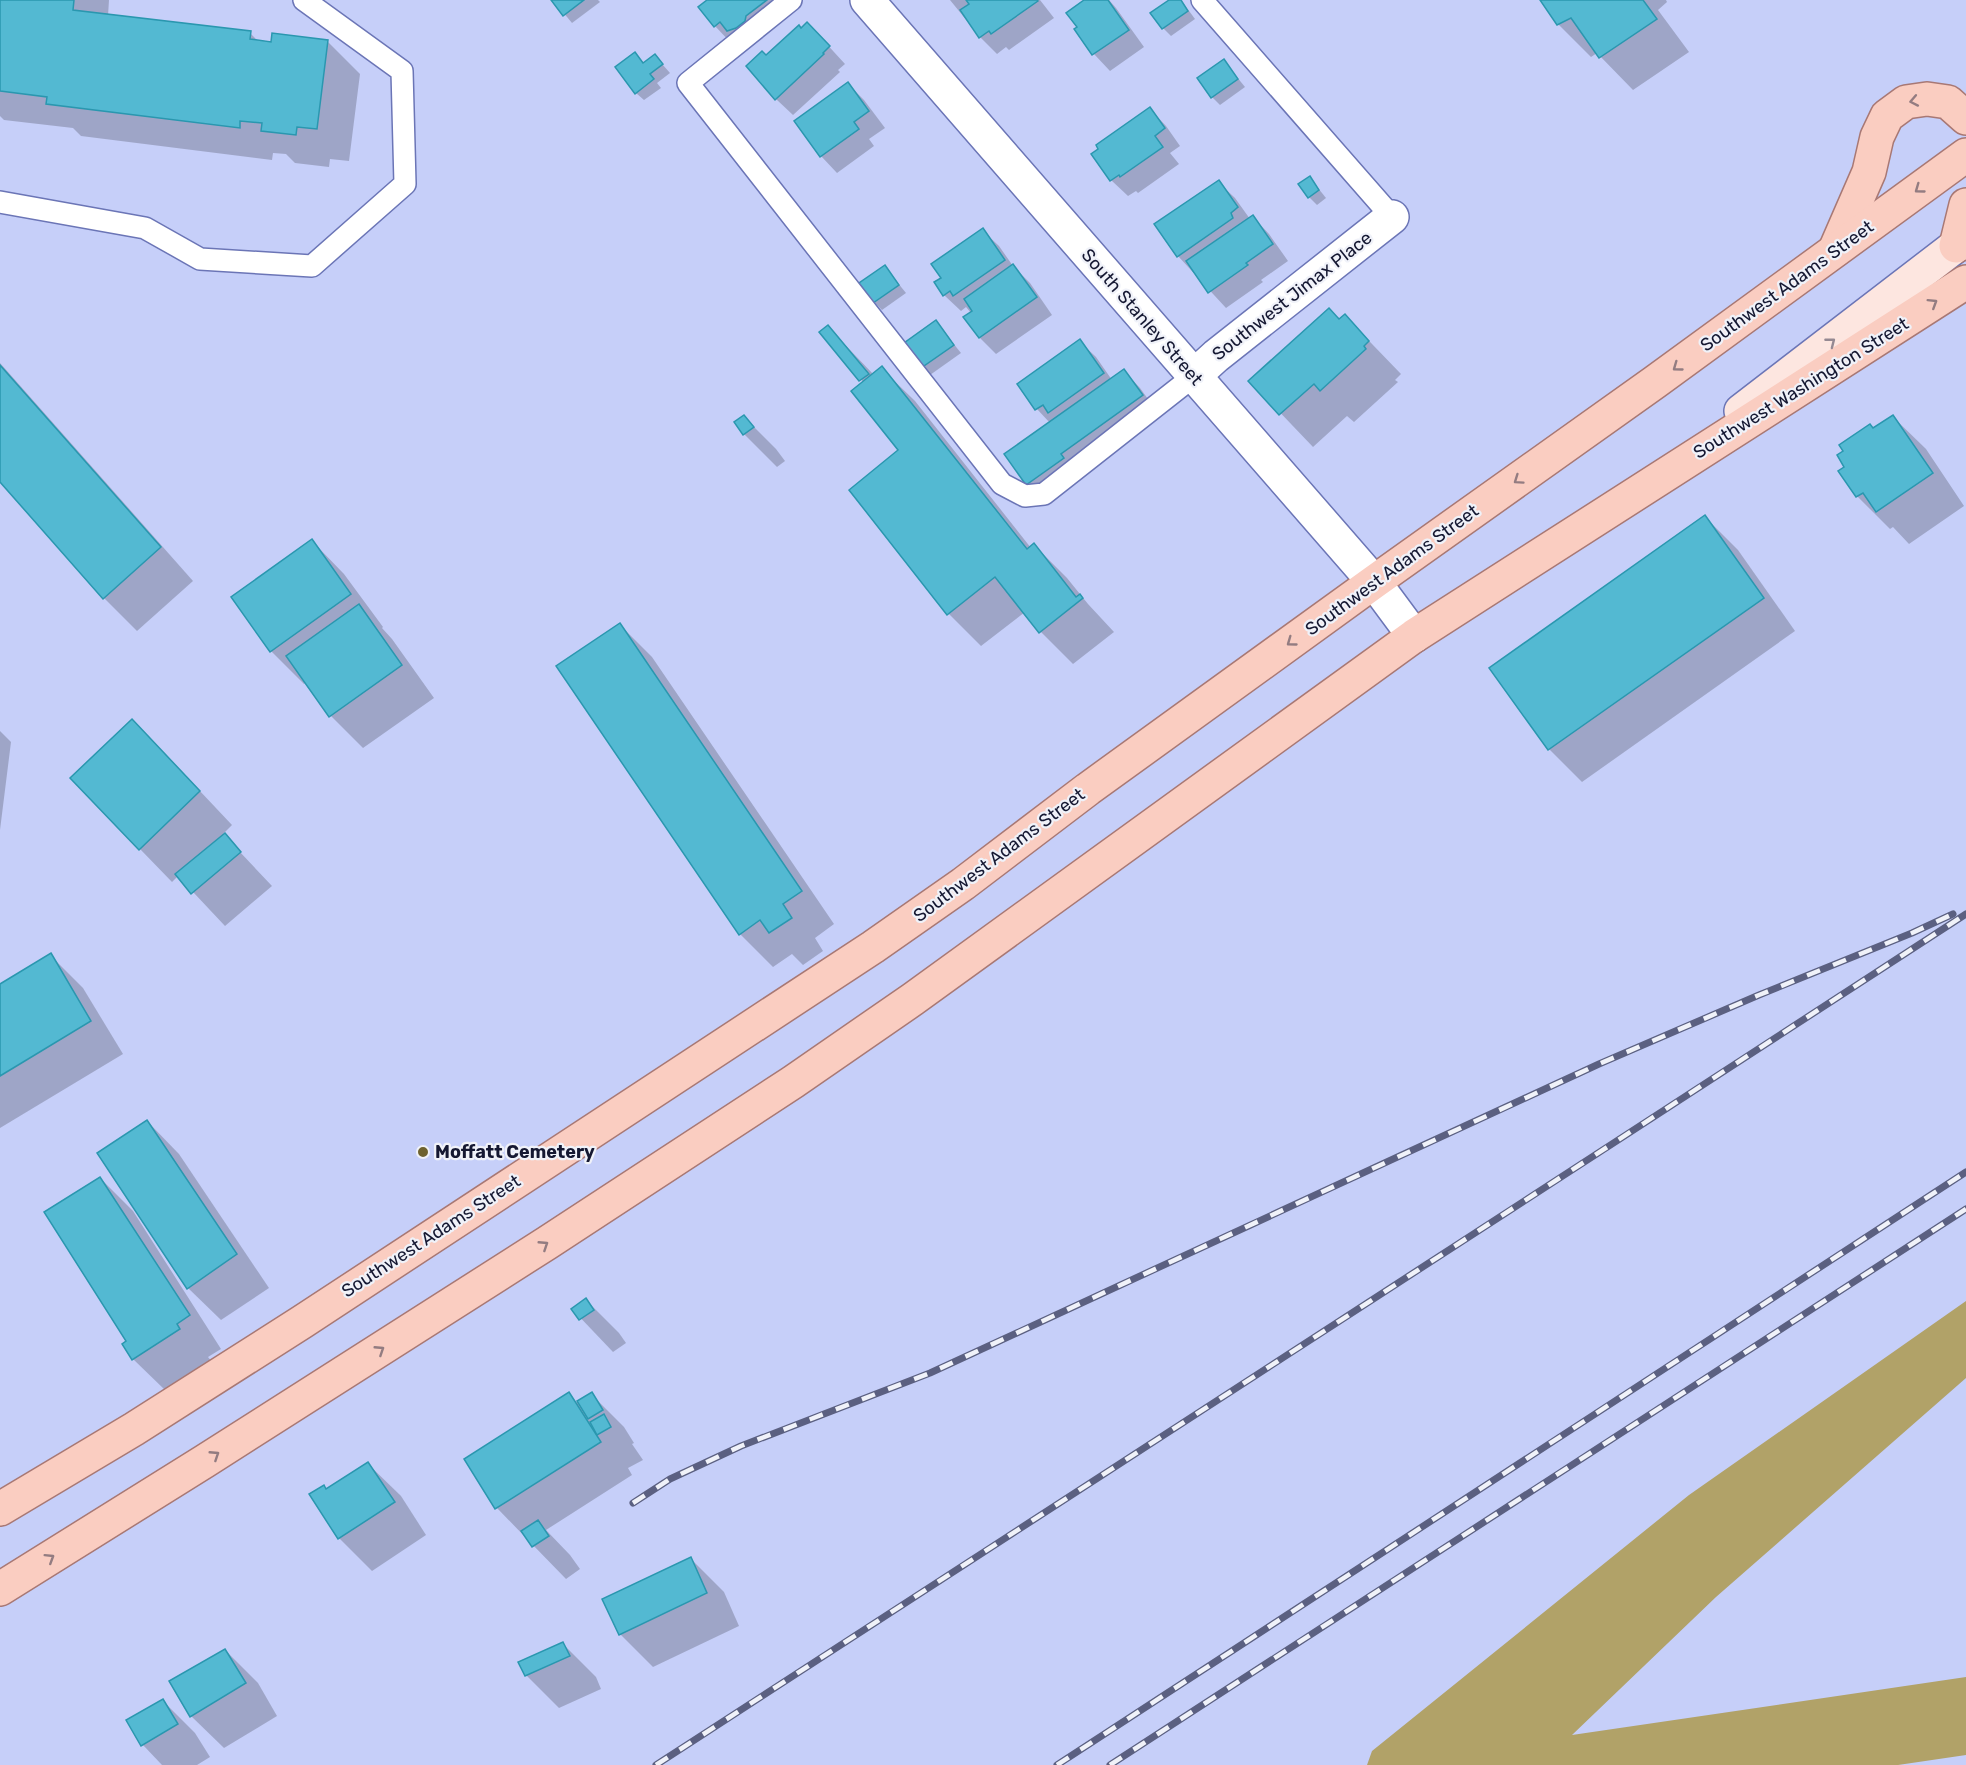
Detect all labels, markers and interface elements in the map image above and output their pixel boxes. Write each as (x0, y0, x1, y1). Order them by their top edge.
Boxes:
one-way arrow (1910, 94, 1920, 107)
one-way arrow (1914, 182, 1925, 193)
street label: Southwest Adams Street (1696, 216, 1878, 356)
street label: Southwest Jimax Place (1208, 227, 1376, 365)
street label: South Stanley Street (1077, 244, 1207, 390)
one-way arrow (1927, 299, 1937, 311)
street label: Southwest Washington Street (1689, 313, 1913, 463)
one-way arrow (1825, 338, 1836, 349)
one-way arrow (1672, 359, 1683, 370)
one-way arrow (1514, 473, 1525, 484)
street label: Southwest Adams Street (1301, 500, 1483, 640)
one-way arrow (1287, 635, 1298, 646)
street label: Southwest Adams Street (909, 783, 1089, 927)
place label: Moffatt Cemetery (435, 1141, 595, 1163)
marker: Moffatt Cemetery (416, 1145, 430, 1159)
street label: Southwest Adams Street (337, 1170, 525, 1302)
one-way arrow (537, 1241, 548, 1252)
one-way arrow (373, 1346, 384, 1357)
one-way arrow (208, 1451, 219, 1462)
one-way arrow (43, 1554, 54, 1565)

